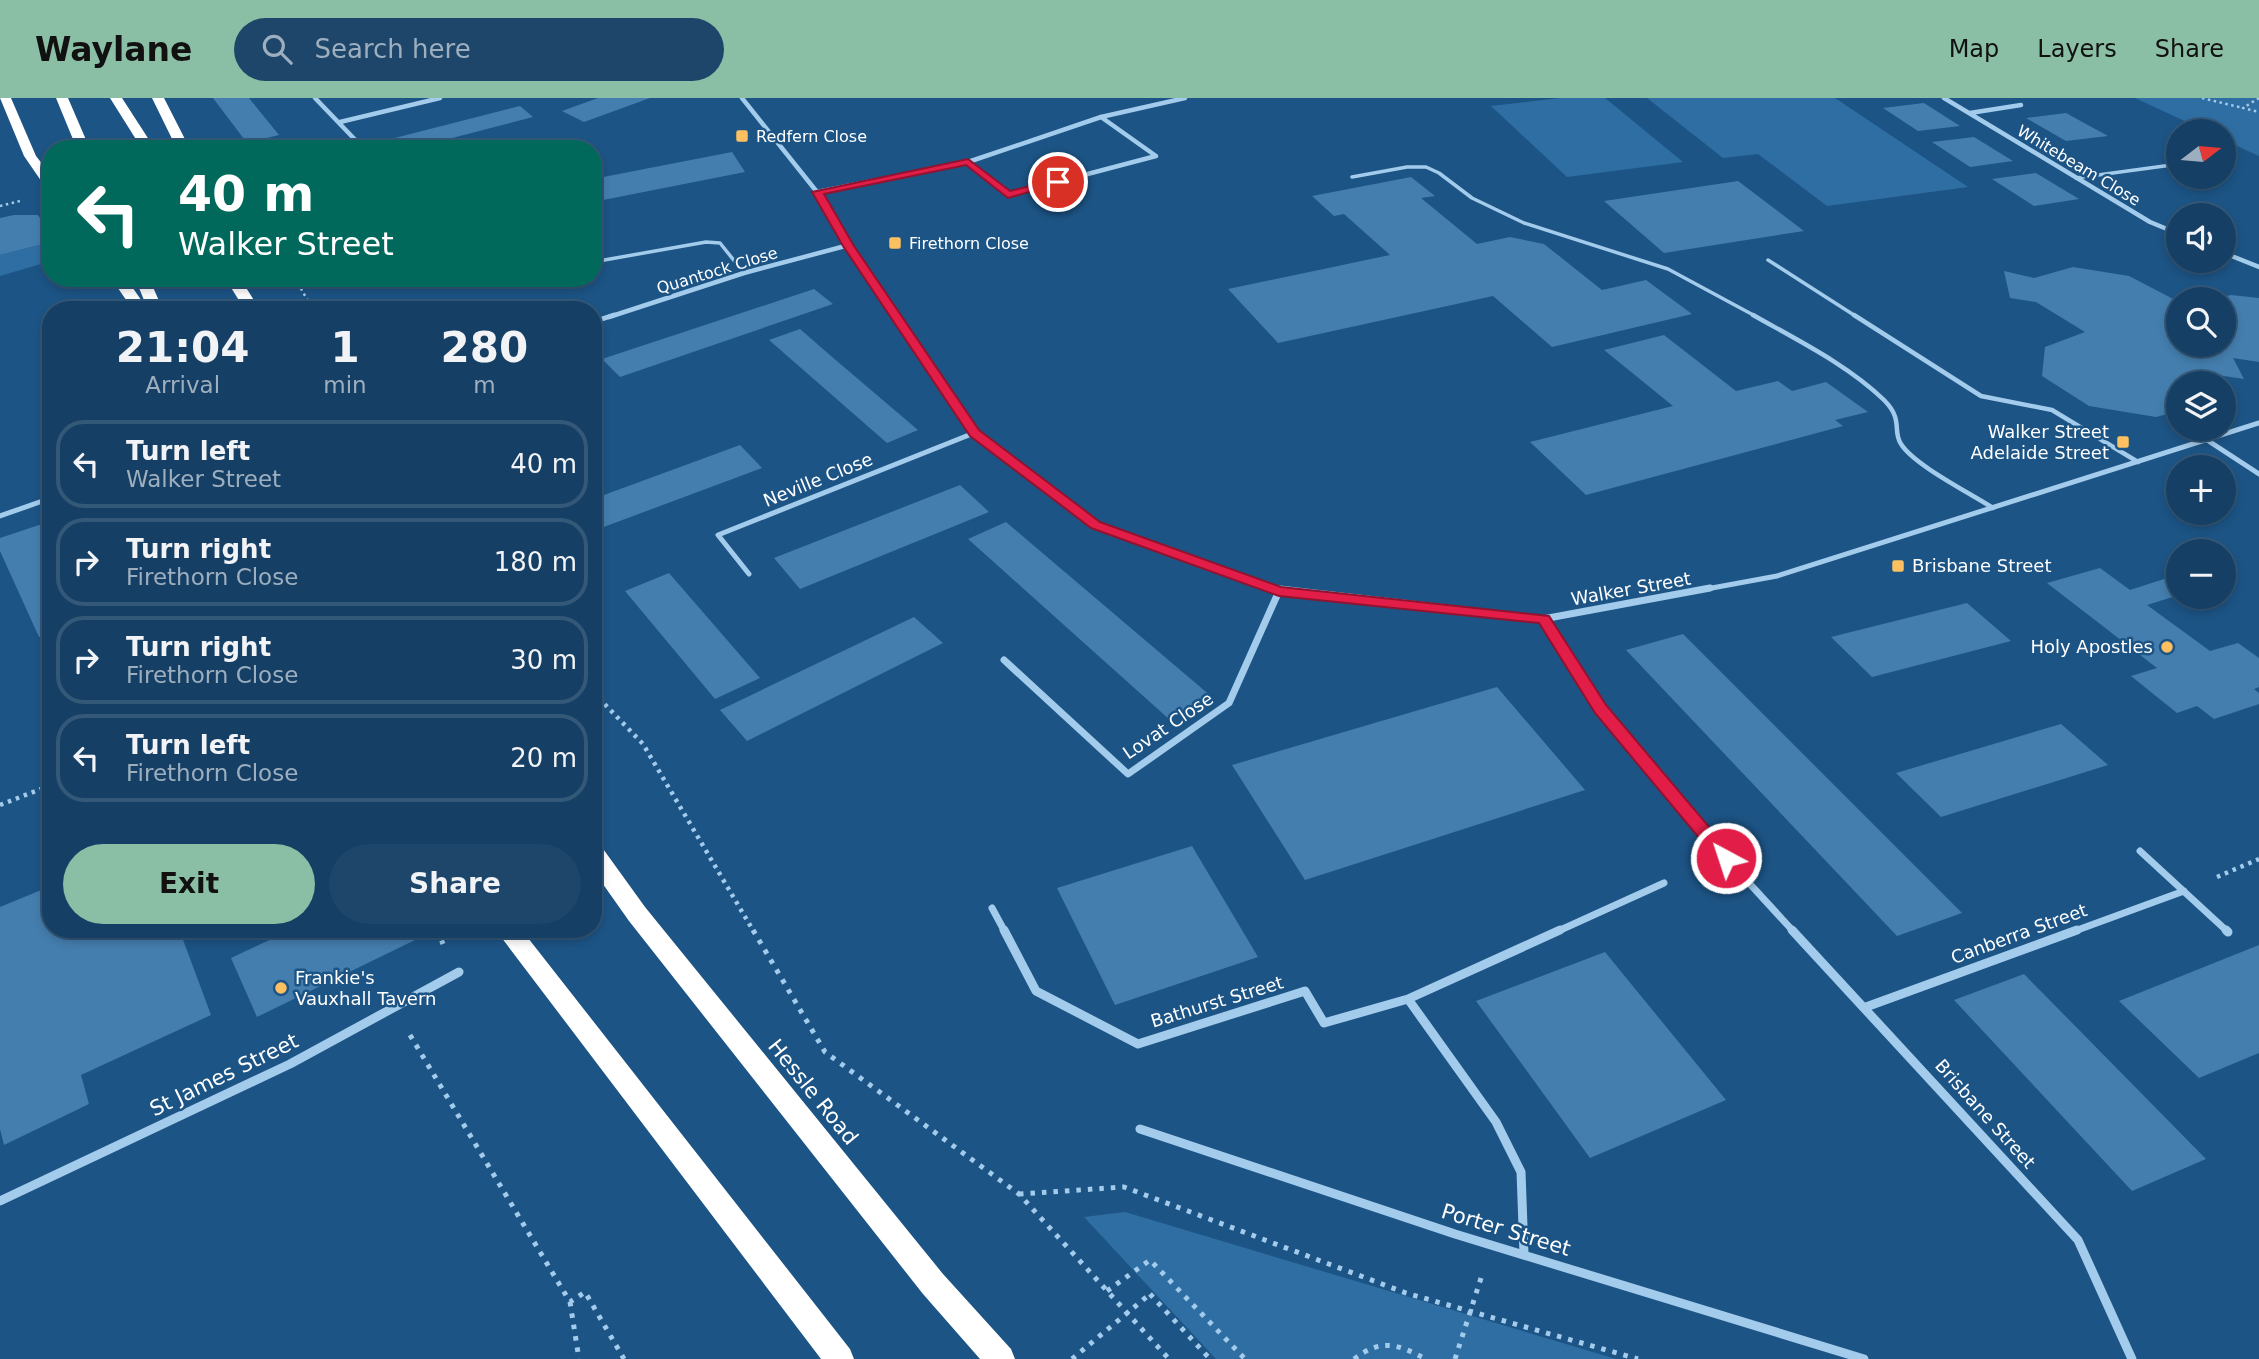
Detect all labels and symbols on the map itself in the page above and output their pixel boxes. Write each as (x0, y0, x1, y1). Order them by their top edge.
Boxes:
north arrow (2166, 119, 2236, 189)
street label: Whitebeam Close (2014, 121, 2144, 210)
place label: Redfern Close (756, 127, 867, 146)
marker: Redfern Close (734, 128, 750, 144)
pin (1028, 152, 1088, 212)
place label: Firethorn Close (909, 234, 1029, 253)
marker: Firethorn Close (887, 235, 903, 251)
street label: Quantock Close (654, 243, 780, 298)
place label: Walker Street Adelaide Street (1971, 421, 2109, 463)
marker: Walker Street Adelaide Street (2115, 434, 2131, 450)
street label: Neville Close (760, 448, 876, 511)
place label: Brisbane Street (1912, 555, 2051, 576)
marker: Brisbane Street (1890, 558, 1906, 574)
street label: Walker Street (1569, 568, 1692, 609)
place label: Holy Apostles (2030, 636, 2153, 657)
marker: Holy Apostles (2159, 639, 2175, 655)
street label: Lovat Close (1119, 688, 1217, 763)
position arrow (1689, 821, 1763, 895)
street label: Canberra Street (1948, 899, 2090, 968)
place label: Frankie's Vauxhall Tavern (295, 967, 436, 1009)
street label: Bathurst Street (1148, 971, 1286, 1032)
marker: Frankie's Vauxhall Tavern (273, 980, 289, 996)
street label: St James Street (146, 1029, 302, 1121)
street label: Hessle Road (763, 1034, 863, 1150)
street label: Brisbane Street (1931, 1055, 2040, 1173)
street label: Porter Street (1439, 1199, 1573, 1261)

